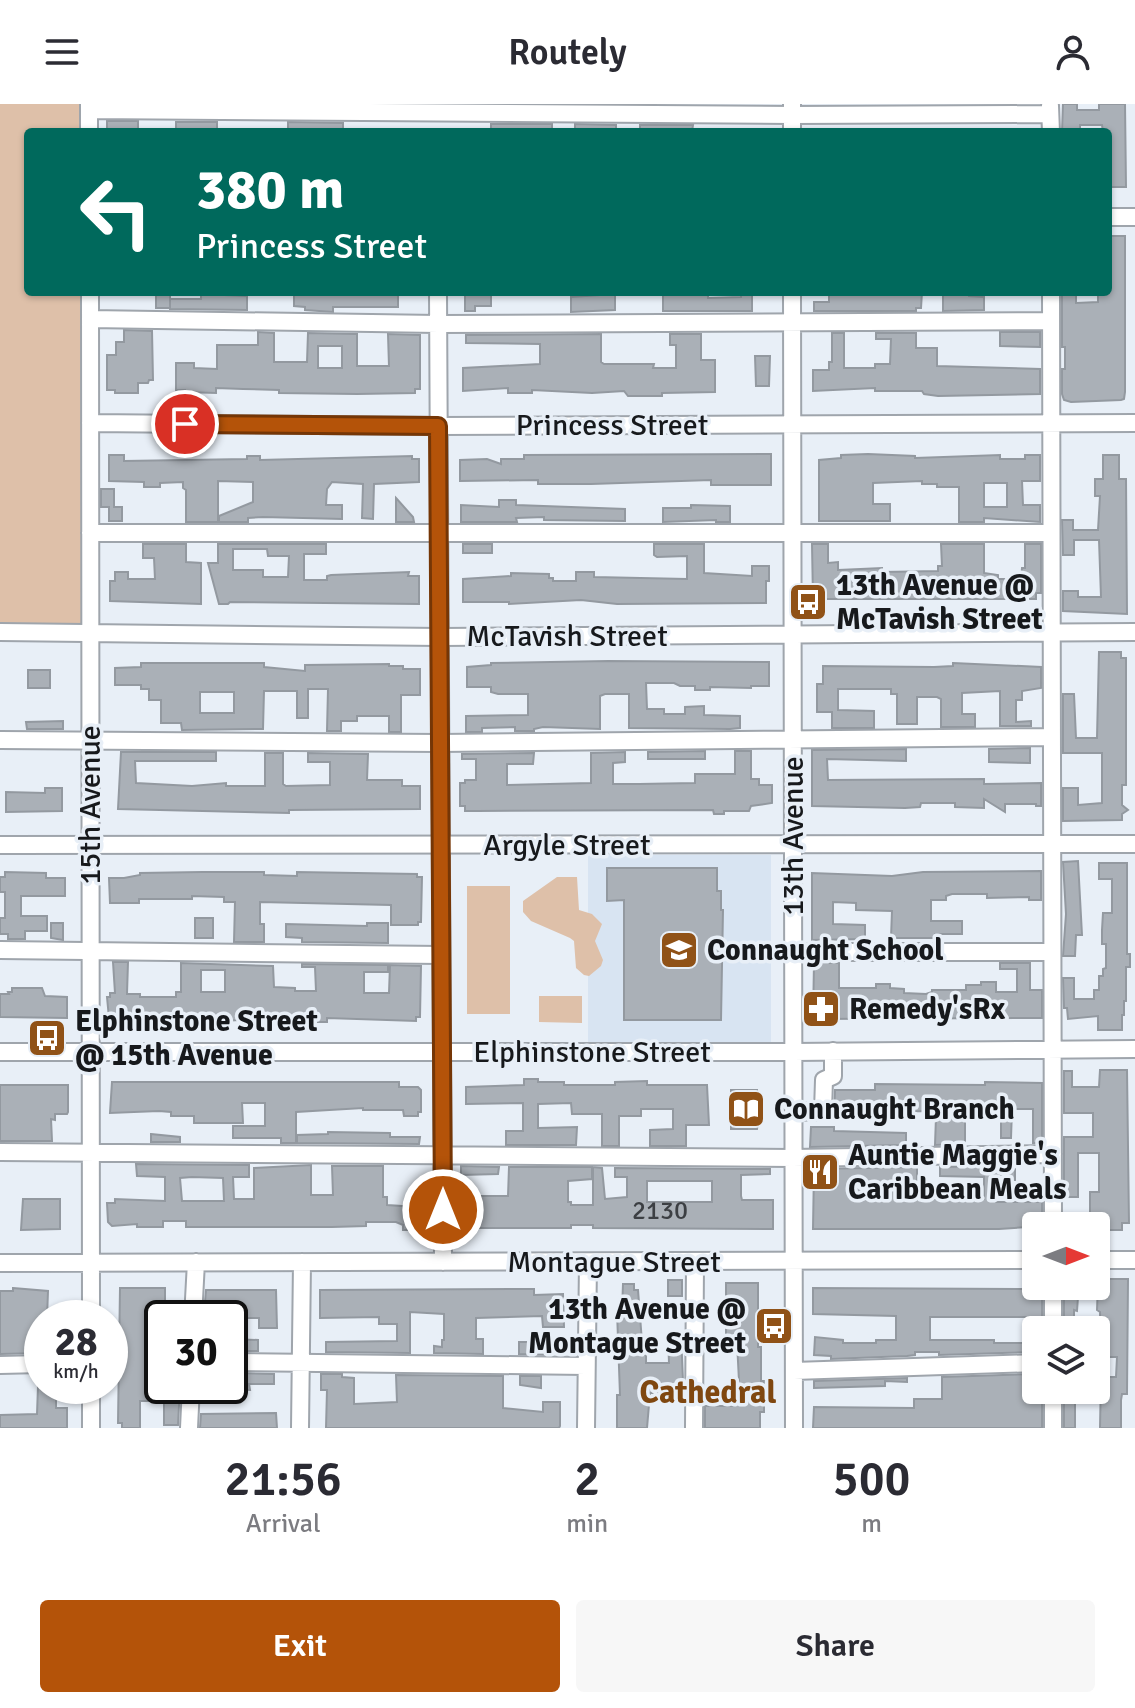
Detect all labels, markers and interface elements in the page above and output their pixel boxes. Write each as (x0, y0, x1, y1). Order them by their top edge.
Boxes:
icon: menu (40, 30, 84, 74)
text: Routely (508, 30, 627, 75)
icon: person (1051, 30, 1095, 74)
text: 380 m (196, 155, 344, 224)
icon: left (64, 160, 168, 264)
text: Princess Street (196, 224, 427, 269)
pin (151, 390, 219, 458)
icon: arrive (163, 402, 207, 446)
street label: Princess Street (516, 407, 708, 444)
place label: 13th Avenue @ McTavish Street (836, 567, 1043, 638)
bus stop icon: 13th Avenue @ McTavish Street (787, 581, 829, 623)
street label: McTavish Street (466, 618, 668, 655)
street label: 15th Avenue (72, 725, 109, 885)
street label: 13th Avenue (775, 756, 812, 916)
street label: Argyle Street (483, 827, 651, 864)
school or university icon: Connaught School (658, 929, 700, 971)
place label: Connaught School (707, 932, 944, 969)
pharmacy icon: Remedy'sRx (800, 988, 842, 1030)
place label: Remedy'sRx (849, 991, 1006, 1028)
place label: Elphinstone Street @ 15th Avenue (75, 1003, 318, 1074)
bus stop icon: Elphinstone Street @ 15th Avenue (26, 1017, 68, 1059)
street label: Elphinstone Street (473, 1034, 711, 1071)
library icon: Connaught Branch (725, 1088, 767, 1130)
place label: Connaught Branch (774, 1091, 1015, 1128)
place label: Auntie Maggie's Caribbean Meals (848, 1137, 1066, 1208)
restaurant icon: Auntie Maggie's Caribbean Meals (799, 1151, 841, 1193)
position arrow (401, 1168, 485, 1252)
house number: 2130 (632, 1195, 688, 1227)
north arrow (1022, 1212, 1110, 1300)
map controls (1022, 1212, 1110, 1404)
street label: Montague Street (507, 1244, 721, 1281)
place label: 13th Avenue @ Montague Street (528, 1291, 746, 1362)
speed limit sign: 30 (144, 1300, 248, 1404)
bus stop icon: 13th Avenue @ Montague Street (753, 1305, 795, 1347)
button: layers (1022, 1316, 1110, 1404)
text: 28 (54, 1317, 98, 1367)
text: km/h (53, 1359, 99, 1384)
district label: Cathedral (640, 1373, 776, 1412)
text: 21:56 (225, 1450, 342, 1509)
text: 2 (574, 1450, 600, 1509)
text: 500 (833, 1450, 910, 1509)
text: Arrival (246, 1508, 321, 1540)
text: min (566, 1508, 608, 1540)
text: m (861, 1508, 882, 1540)
button: Exit (40, 1600, 560, 1692)
button: Share (576, 1600, 1095, 1692)

